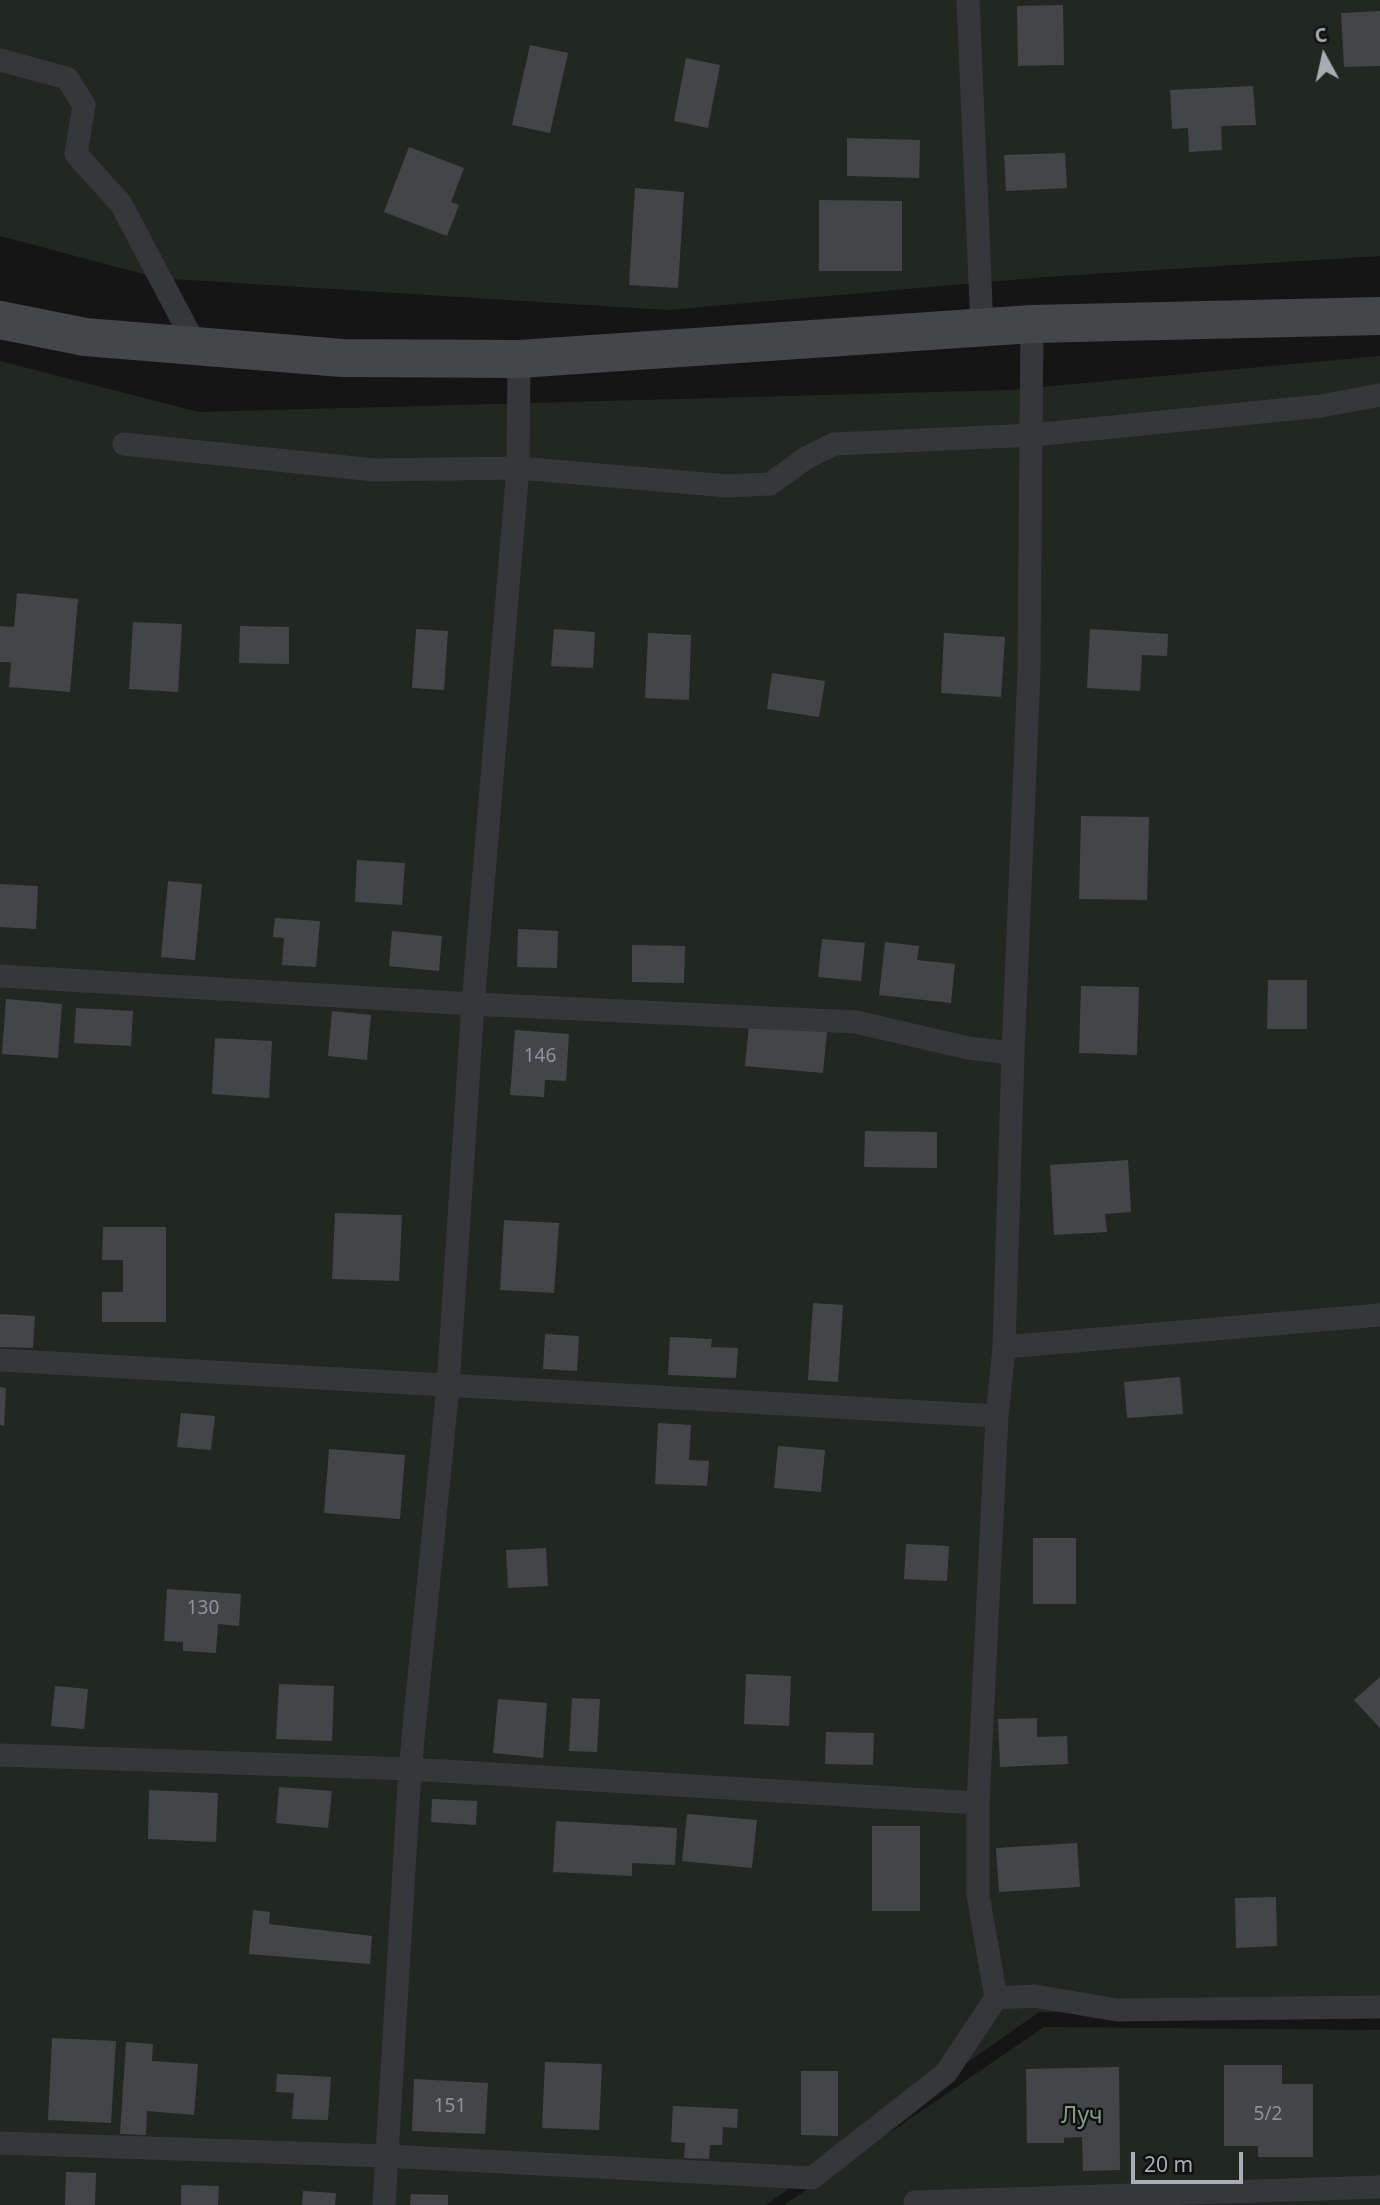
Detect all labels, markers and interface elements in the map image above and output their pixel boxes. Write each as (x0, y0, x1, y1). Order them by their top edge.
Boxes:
north arrow (1289, 21, 1359, 91)
text: С (1313, 21, 1329, 49)
house number: 146 (524, 1046, 556, 1068)
house number: 130 (187, 1598, 219, 1620)
house number: 151 (434, 2096, 466, 2118)
park label: Луч (1061, 2102, 1103, 2130)
house number: 5/2 (1254, 2104, 1282, 2126)
scale bar (1135, 2138, 1247, 2182)
text: 20 m (1144, 2150, 1193, 2178)

